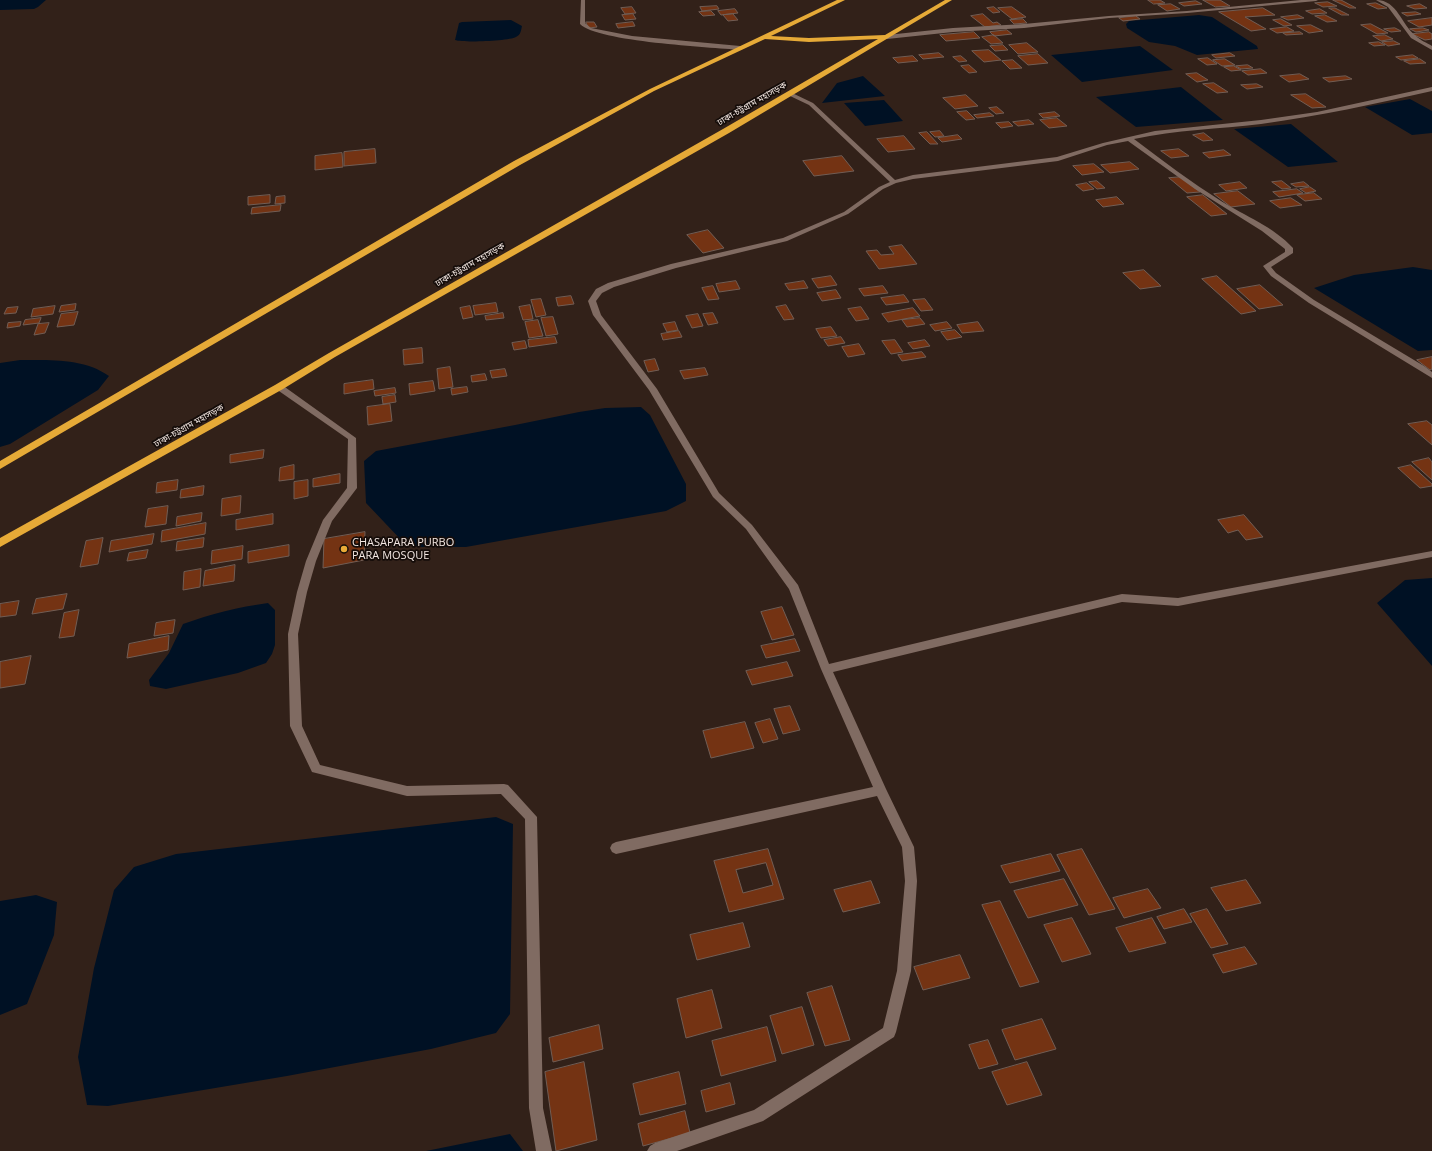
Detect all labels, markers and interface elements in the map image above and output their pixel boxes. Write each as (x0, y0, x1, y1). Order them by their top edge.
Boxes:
street label: ঢাকা-চট্টগ্রাম মহাসড়ক (715, 80, 789, 128)
street label: ঢাকা-চট্টগ্রাম মহাসড়ক (433, 241, 507, 289)
street label: ঢাকা-চট্টগ্রাম মহাসড়ক (152, 402, 226, 450)
place label: CHASAPARA PURBO PARA MOSQUE (352, 536, 454, 562)
marker: CHASAPARA PURBO PARA MOSQUE (339, 544, 349, 554)

